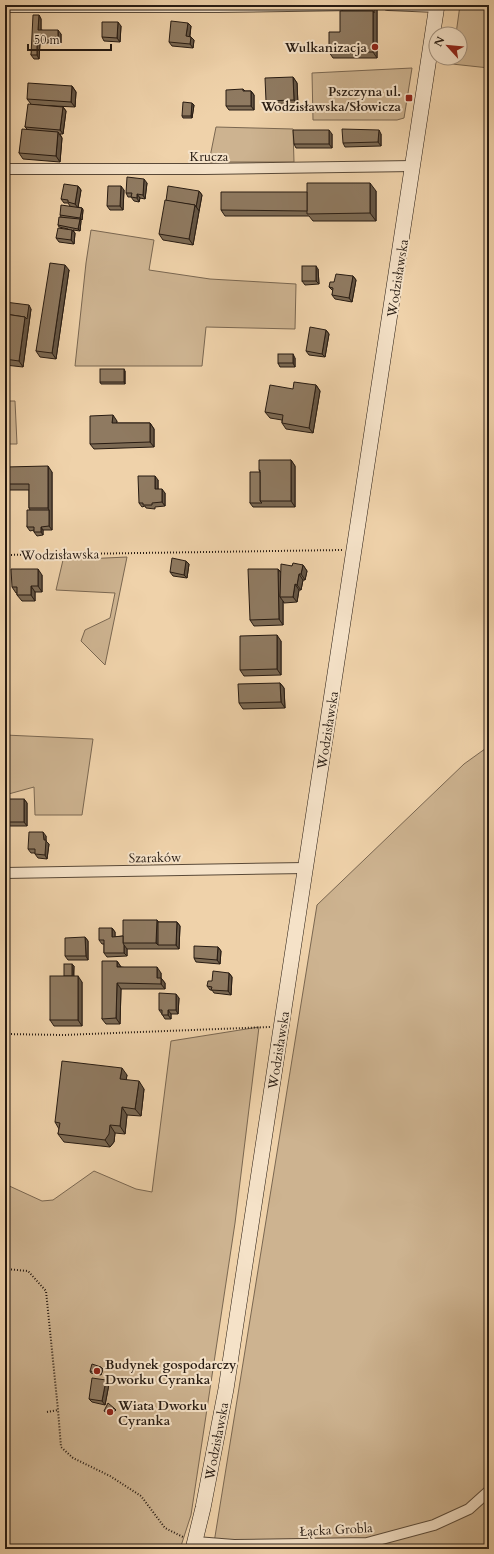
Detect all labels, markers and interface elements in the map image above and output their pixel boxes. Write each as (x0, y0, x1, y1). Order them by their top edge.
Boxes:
scale bar (28, 26, 111, 52)
north arrow (428, 26, 468, 66)
text: 50 m (34, 32, 61, 48)
text: N (431, 34, 449, 49)
place label: Wulkanizacja (284, 39, 368, 57)
marker: Wulkanizacja (370, 42, 380, 52)
place label: Pszczyna ul. Wodzisławska/Słowicza (260, 83, 402, 116)
marker: Pszczyna ul. Wodzisławska/Słowicza (404, 93, 414, 103)
street label: Krucza (190, 148, 229, 166)
street label: Wodzisławska (383, 238, 413, 319)
street label: Wodzisławska (20, 545, 100, 565)
street label: Wodzisławska (313, 690, 343, 771)
street label: Szaraków (129, 849, 182, 867)
street label: Wodzisławska (264, 1010, 294, 1091)
place label: Budynek gospodarczy Dworku Cyranka (105, 1356, 237, 1389)
marker: Budynek gospodarczy Dworku Cyranka (92, 1366, 102, 1376)
place label: Wiata Dworku Cyranka (117, 1397, 208, 1430)
street label: Wodzisławska (200, 1400, 233, 1483)
marker: Wiata Dworku Cyranka (105, 1407, 115, 1417)
street label: Łącka Grobla (299, 1519, 374, 1541)

